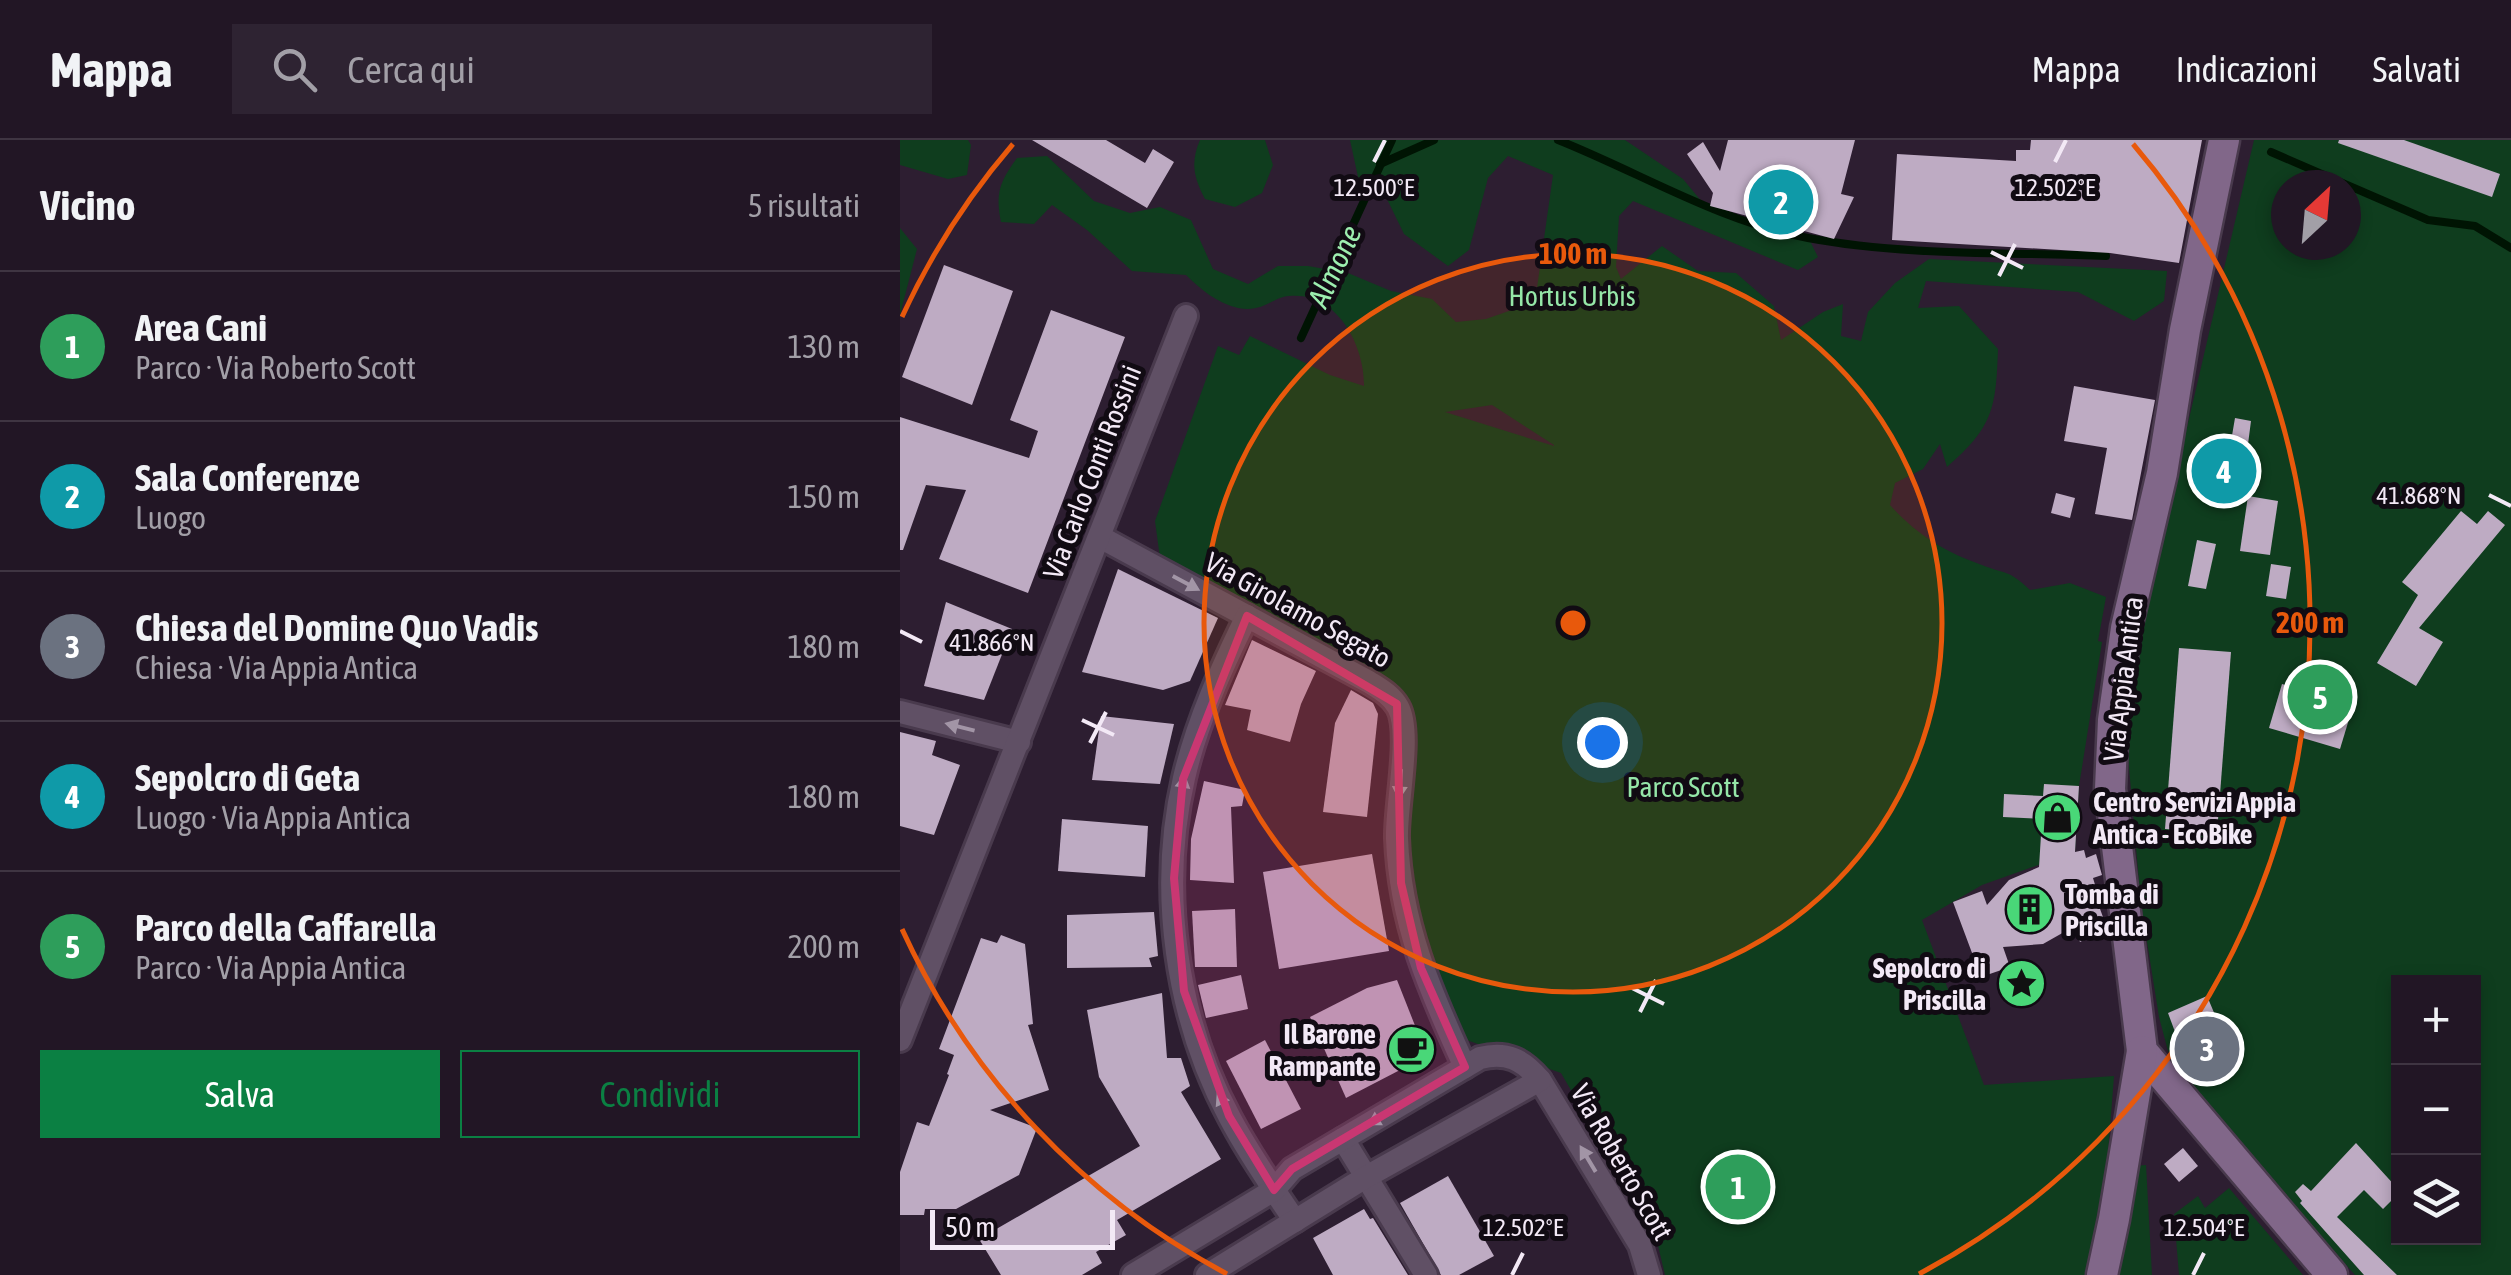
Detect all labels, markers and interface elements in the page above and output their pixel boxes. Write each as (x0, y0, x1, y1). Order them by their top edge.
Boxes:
search box (232, 24, 932, 114)
text: Mappa (50, 42, 172, 97)
icon: search (267, 42, 322, 97)
text: Cerca qui (347, 48, 475, 91)
text: Mappa (2032, 49, 2121, 89)
text: Indicazioni (2176, 49, 2318, 89)
text: Salvati (2373, 49, 2461, 89)
pin: 2 (1748, 164, 1814, 240)
north arrow (2271, 170, 2361, 260)
text: 12.500°E (1334, 173, 1415, 201)
text: 12.502°E (2015, 173, 2096, 201)
text: Vicino (40, 181, 136, 229)
text: 5 risultati (748, 187, 860, 224)
water label: Almone (1300, 220, 1368, 313)
text: 100 m (1539, 236, 1607, 270)
park label: Hortus Urbis (1508, 280, 1636, 312)
text: Area Cani (135, 306, 267, 349)
text: 1 (65, 328, 80, 365)
text: 130 m (787, 328, 860, 365)
text: Parco · Via Roberto Scott (135, 349, 416, 386)
street label: Via Carlo Conti Rossini (1037, 361, 1147, 583)
pin: 4 (2192, 434, 2256, 508)
text: Sala Conferenze (135, 456, 360, 499)
text: 2 (65, 478, 80, 515)
text: 150 m (787, 478, 860, 515)
text: 41.868°N (2377, 481, 2461, 509)
text: Luogo (135, 499, 206, 536)
street label: Via Girolamo Segato (1200, 546, 1396, 674)
one-way arrow (1172, 574, 1200, 591)
street label: Via Appia Antica (2097, 595, 2149, 763)
centre of rings (1555, 605, 1591, 641)
text: 200 m (2276, 605, 2344, 639)
text: Chiesa del Domine Quo Vadis (135, 606, 538, 649)
text: 3 (65, 628, 80, 665)
text: 180 m (787, 628, 860, 665)
text: 41.866°N (950, 628, 1034, 656)
text: Chiesa · Via Appia Antica (135, 649, 418, 686)
pin: 5 (2288, 660, 2352, 734)
your location (1577, 717, 1628, 768)
one-way arrow (944, 719, 975, 734)
text: Sepolcro di Geta (135, 756, 360, 799)
one-way arrow (1392, 768, 1408, 800)
park label: Parco Scott (1626, 771, 1740, 803)
one-way arrow (1175, 774, 1190, 805)
text: 4 (65, 778, 80, 815)
text: 180 m (787, 778, 860, 815)
place label: Centro Servizi Appia Antica - EcoBike (2092, 786, 2296, 850)
shop icon: Centro Servizi Appia Antica - EcoBike (2032, 792, 2084, 844)
text: Luogo · Via Appia Antica (135, 799, 411, 836)
place label: Tomba di Priscilla (2065, 878, 2159, 942)
building icon: Tomba di Priscilla (2004, 884, 2056, 936)
text: Parco della Caffarella (135, 906, 436, 949)
text: 5 (65, 928, 80, 965)
text: 200 m (787, 928, 860, 965)
text: Parco · Via Appia Antica (135, 949, 406, 986)
place label: Sepolcro di Priscilla (1873, 952, 1986, 1016)
place icon: Sepolcro di Priscilla (1995, 958, 2047, 1010)
map controls (2391, 975, 2481, 1245)
button: + (2391, 975, 2481, 1065)
pin: 3 (2174, 1012, 2240, 1086)
place label: Il Barone Rampante (1268, 1018, 1376, 1082)
cafe icon: Il Barone Rampante (1385, 1024, 1437, 1076)
button: Salva (40, 1050, 440, 1138)
button: Condividi (460, 1050, 860, 1138)
button: − (2391, 1065, 2481, 1155)
street label: Via Roberto Scott (1565, 1079, 1679, 1245)
one-way arrow (1216, 1092, 1233, 1121)
one-way arrow (1367, 1108, 1395, 1125)
one-way arrow (1579, 1145, 1597, 1173)
pin: 1 (1706, 1150, 1770, 1224)
button: layers (2391, 1155, 2481, 1245)
scale bar (930, 1205, 1115, 1250)
text: 50 m (945, 1211, 995, 1243)
text: 12.502°E (1483, 1213, 1564, 1241)
text: 12.504°E (2164, 1213, 2245, 1241)

